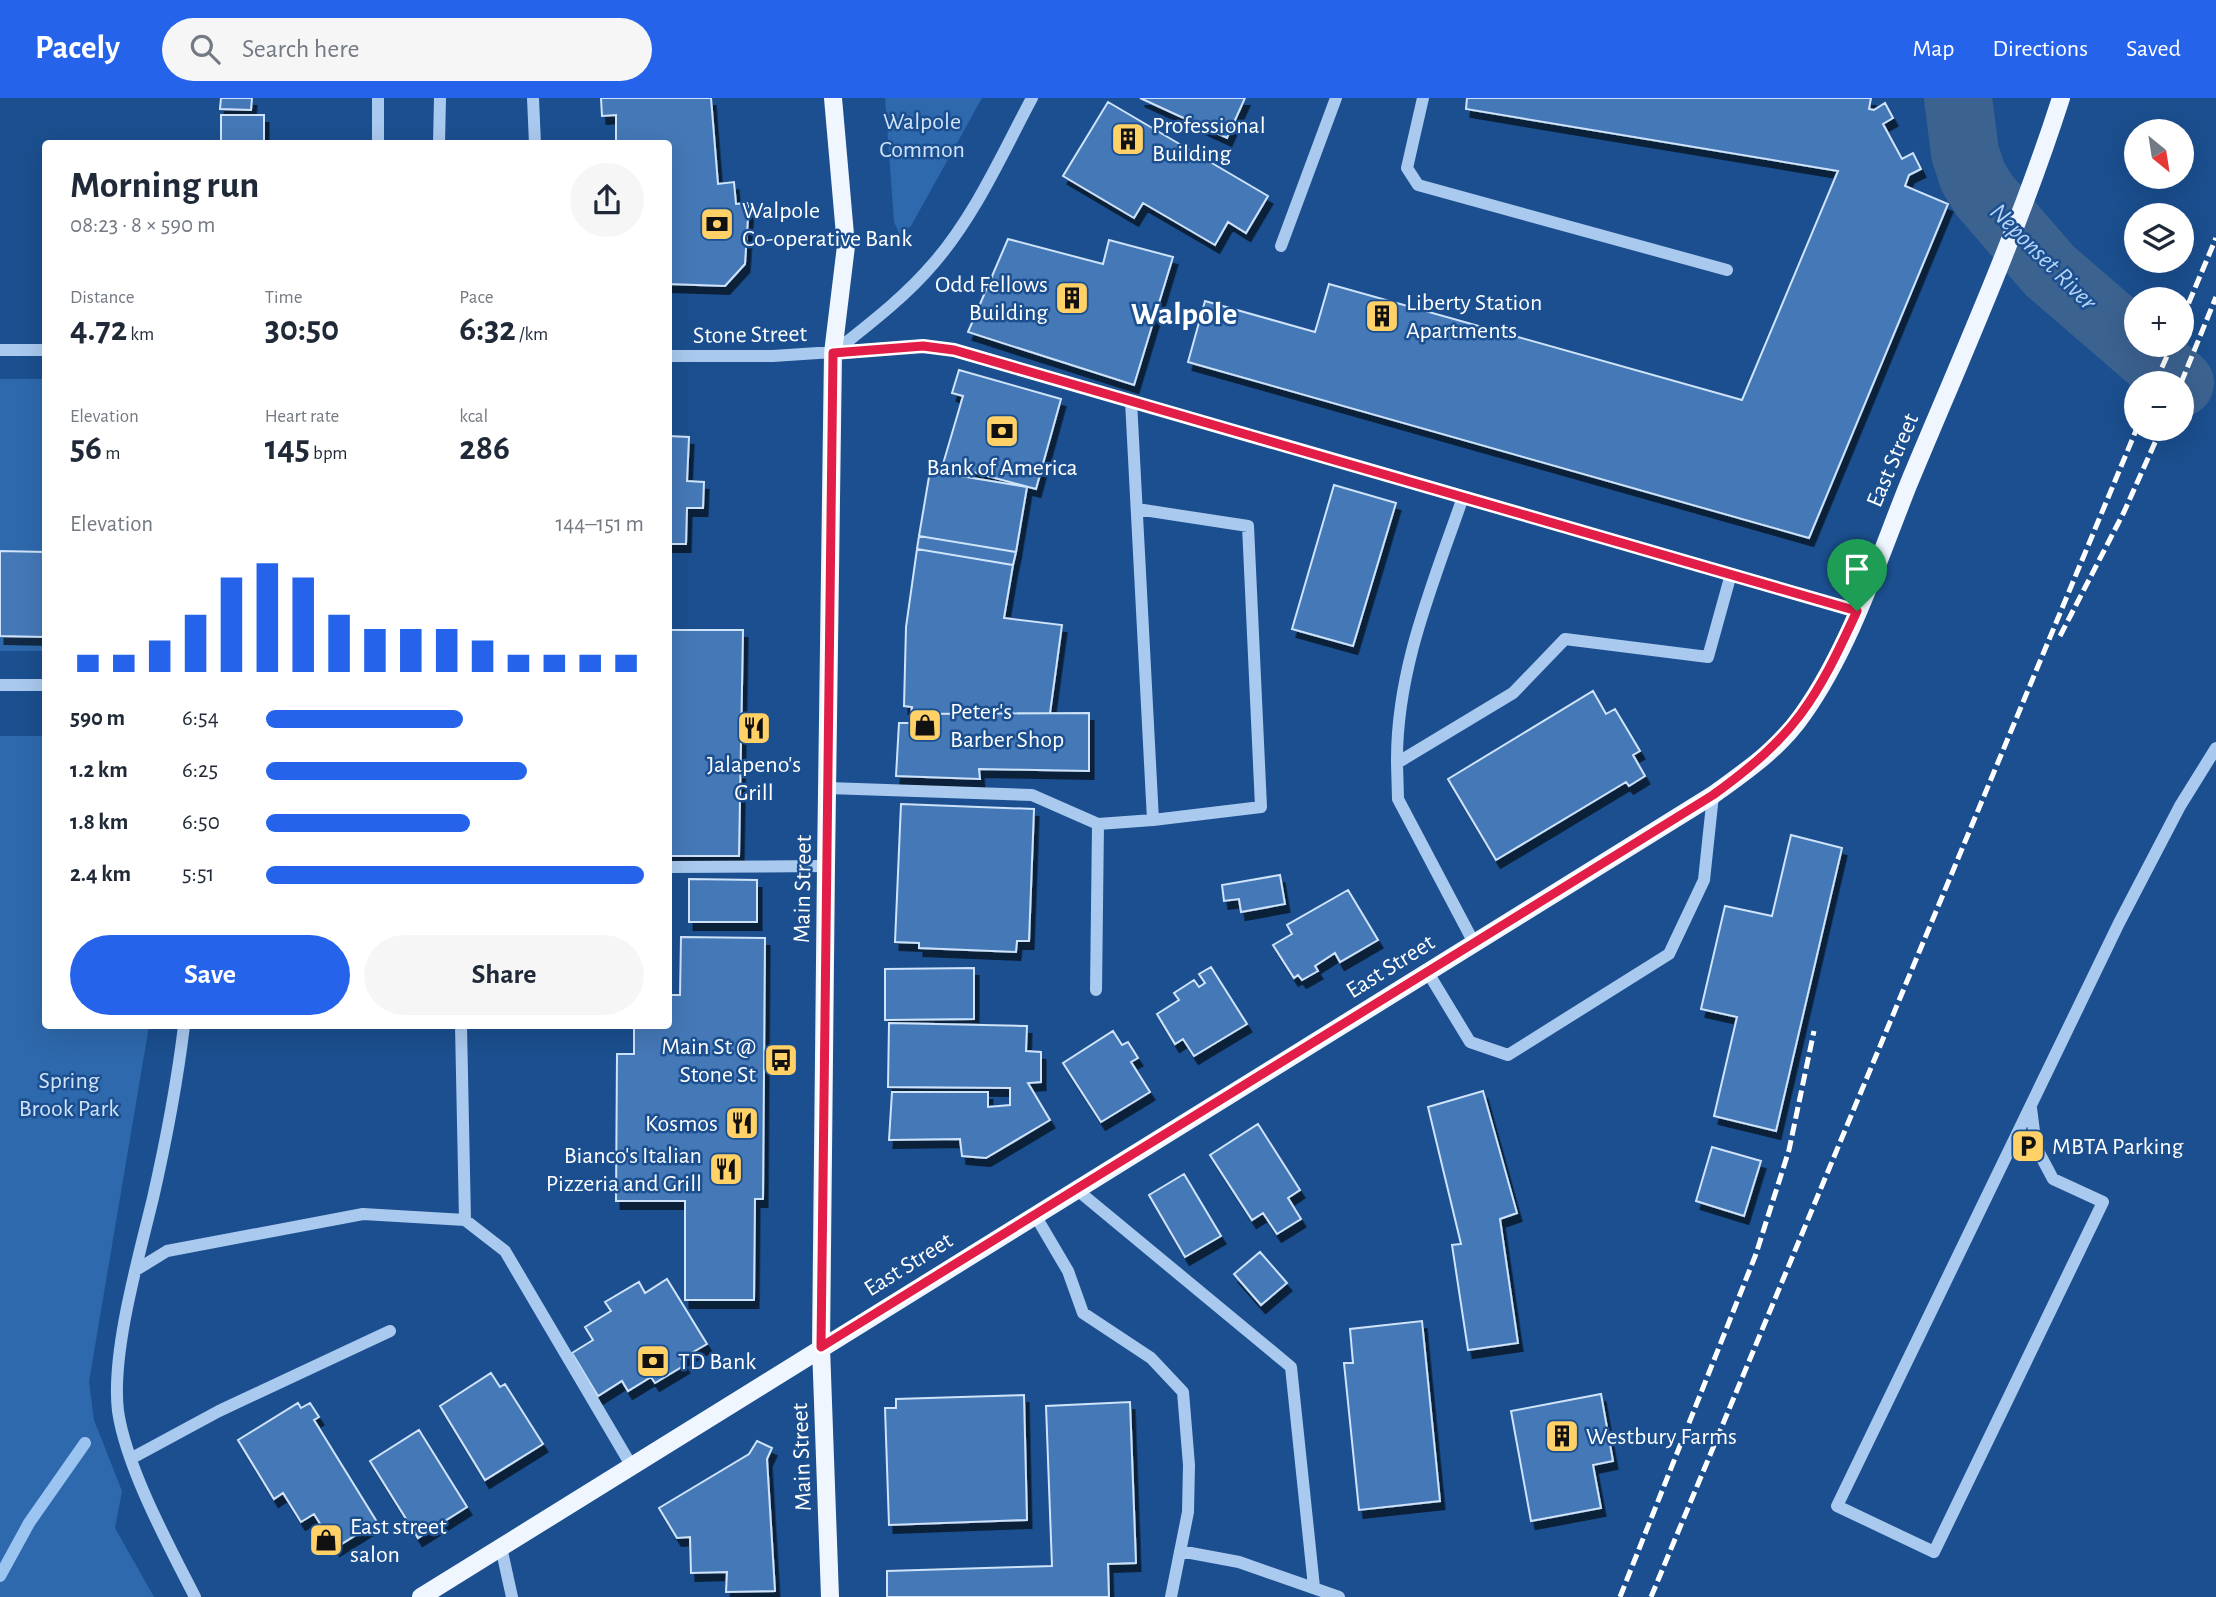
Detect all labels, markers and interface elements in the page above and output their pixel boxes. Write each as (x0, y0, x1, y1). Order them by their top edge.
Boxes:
search box (162, 18, 652, 81)
icon: search (186, 30, 224, 68)
text: Pacely (35, 32, 120, 65)
text: Search here (242, 36, 360, 62)
text: Map (1912, 37, 1954, 61)
text: Directions (1992, 37, 2088, 61)
text: Saved (2126, 37, 2181, 61)
park label: Walpole Common (879, 110, 965, 162)
place label: Professional Building (1152, 114, 1266, 166)
north arrow (2124, 119, 2194, 189)
map controls (2124, 119, 2194, 441)
building icon: Professional Building (1109, 120, 1147, 158)
button: share (570, 163, 644, 237)
text: Morning run (70, 167, 259, 205)
water label: Neponset River (1985, 198, 2103, 316)
place label: Walpole Co-operative Bank (742, 199, 912, 251)
button: layers (2124, 203, 2194, 273)
bank icon: Walpole Co-operative Bank (698, 205, 736, 243)
text: 08:23 · 8 × 590 m (70, 214, 215, 237)
place label: Odd Fellows Building (935, 273, 1048, 325)
building icon: Odd Fellows Building (1053, 279, 1091, 317)
button: + (2124, 287, 2194, 357)
text: Distance (70, 288, 134, 307)
text: Time (265, 288, 303, 307)
text: Pace (459, 288, 494, 307)
place label: Liberty Station Apartments (1406, 291, 1542, 343)
building icon: Liberty Station Apartments (1363, 297, 1401, 335)
district label: Walpole (1131, 298, 1237, 330)
text: 4.72 (70, 312, 127, 347)
text: 30:50 (265, 312, 339, 347)
text: 6:32 (459, 312, 516, 347)
street label: Stone Street (693, 322, 808, 348)
text: km (127, 325, 154, 344)
text: /km (516, 325, 548, 344)
button: − (2124, 371, 2194, 441)
text: Elevation (70, 407, 139, 426)
text: Heart rate (265, 407, 339, 426)
text: kcal (459, 407, 488, 426)
street label: East Street (1862, 410, 1923, 511)
bank icon: Bank of America (983, 412, 1021, 450)
text: 56 (70, 431, 102, 466)
text: 145 (265, 431, 310, 466)
text: 286 (459, 431, 510, 466)
text: m (102, 444, 120, 463)
text: bpm (310, 444, 348, 463)
place label: Bank of America (926, 456, 1078, 480)
text: Elevation (70, 513, 153, 536)
text: 144–151 m (555, 513, 644, 536)
pin (1827, 539, 1887, 611)
icon: arrive (1838, 550, 1876, 588)
place label: Peter's Barber Shop (950, 700, 1064, 752)
shop icon: Peter's Barber Shop (906, 706, 944, 744)
text: 590 m (70, 707, 125, 730)
text: 6:54 (182, 707, 219, 730)
restaurant icon: Jalapeno's Grill (735, 709, 773, 747)
place label: Jalapeno's Grill (707, 753, 801, 805)
text: 1.2 km (70, 759, 128, 782)
text: 6:25 (182, 759, 218, 782)
text: 1.8 km (70, 811, 128, 834)
text: 6:50 (182, 811, 220, 834)
street label: Main Street (790, 834, 816, 943)
text: 2.4 km (70, 863, 131, 886)
text: 5:51 (182, 863, 214, 886)
street label: East Street (1342, 930, 1439, 1003)
button: Save (70, 935, 350, 1015)
button: Share (364, 935, 644, 1015)
place label: Main St @ Stone St (661, 1035, 756, 1087)
bus stop icon: Main St @ Stone St (762, 1041, 800, 1079)
park label: Spring Brook Park (19, 1069, 119, 1121)
restaurant icon: Kosmos (723, 1104, 761, 1142)
place label: Kosmos (645, 1112, 718, 1136)
parking icon: MBTA Parking (2009, 1127, 2047, 1165)
place label: MBTA Parking (2052, 1135, 2184, 1159)
place label: Bianco's Italian Pizzeria and Grill (546, 1144, 702, 1196)
restaurant icon: Bianco's Italian Pizzeria and Grill (707, 1150, 745, 1188)
street label: East Street (860, 1228, 957, 1301)
bank icon: TD Bank (634, 1342, 672, 1380)
place label: TD Bank (678, 1350, 756, 1374)
street label: Main Street (788, 1402, 816, 1512)
building icon: Westbury Farms (1543, 1417, 1581, 1455)
place label: Westbury Farms (1586, 1425, 1737, 1449)
place label: East street salon (350, 1515, 447, 1567)
shop icon: East street salon (307, 1521, 345, 1559)

